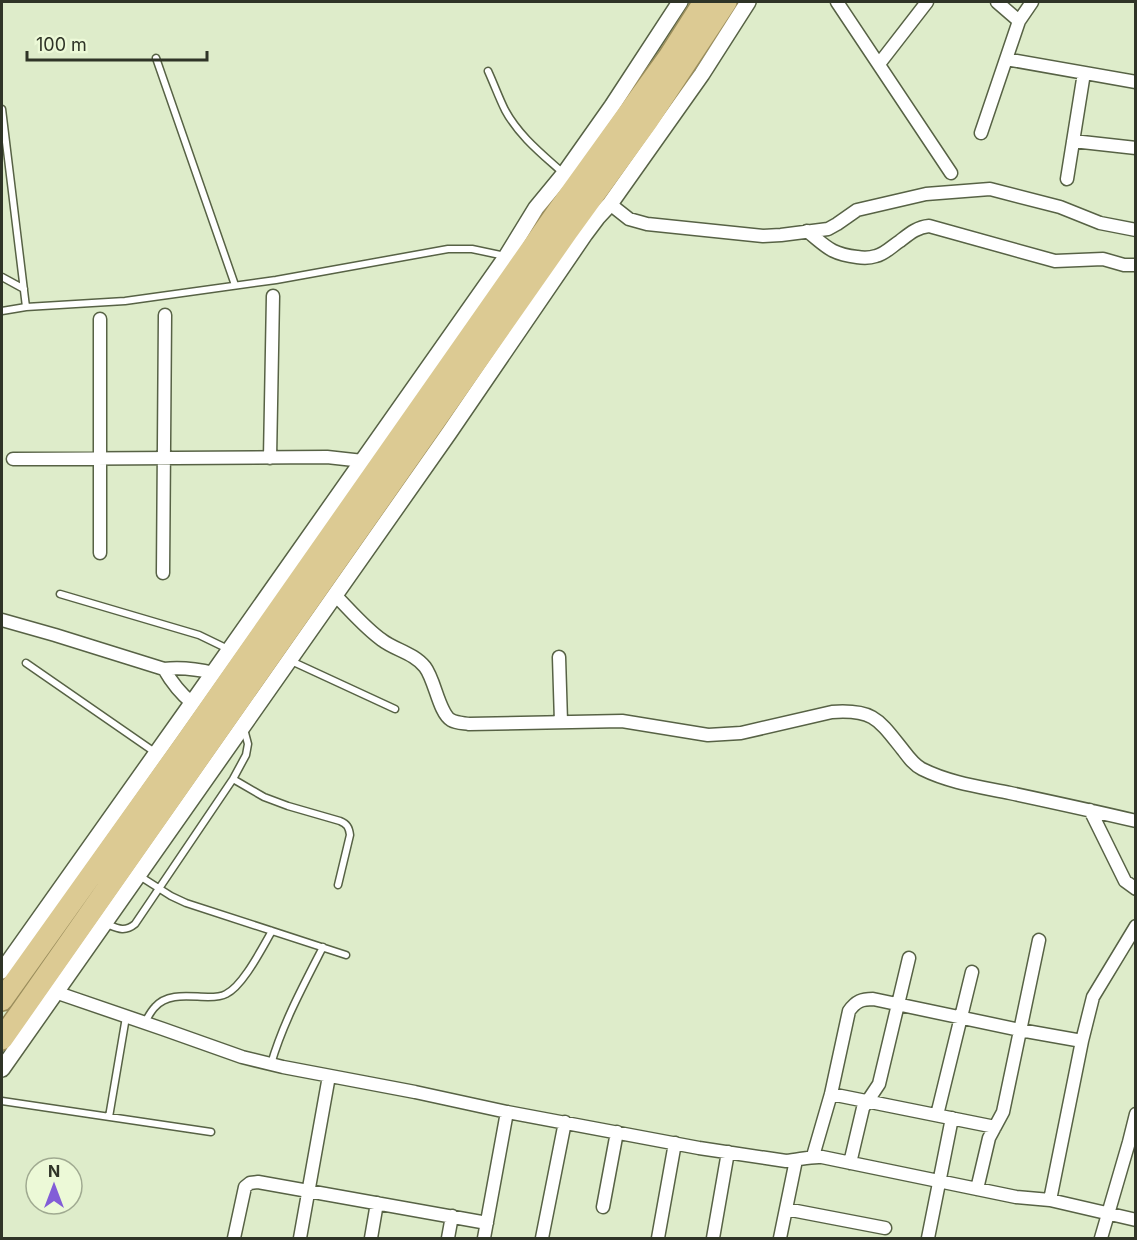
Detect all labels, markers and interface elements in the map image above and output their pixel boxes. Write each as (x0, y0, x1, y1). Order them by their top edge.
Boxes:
scale bar (27, 24, 207, 62)
text: 100 m (36, 34, 87, 55)
north arrow (24, 1156, 84, 1216)
text: N (48, 1161, 60, 1181)

